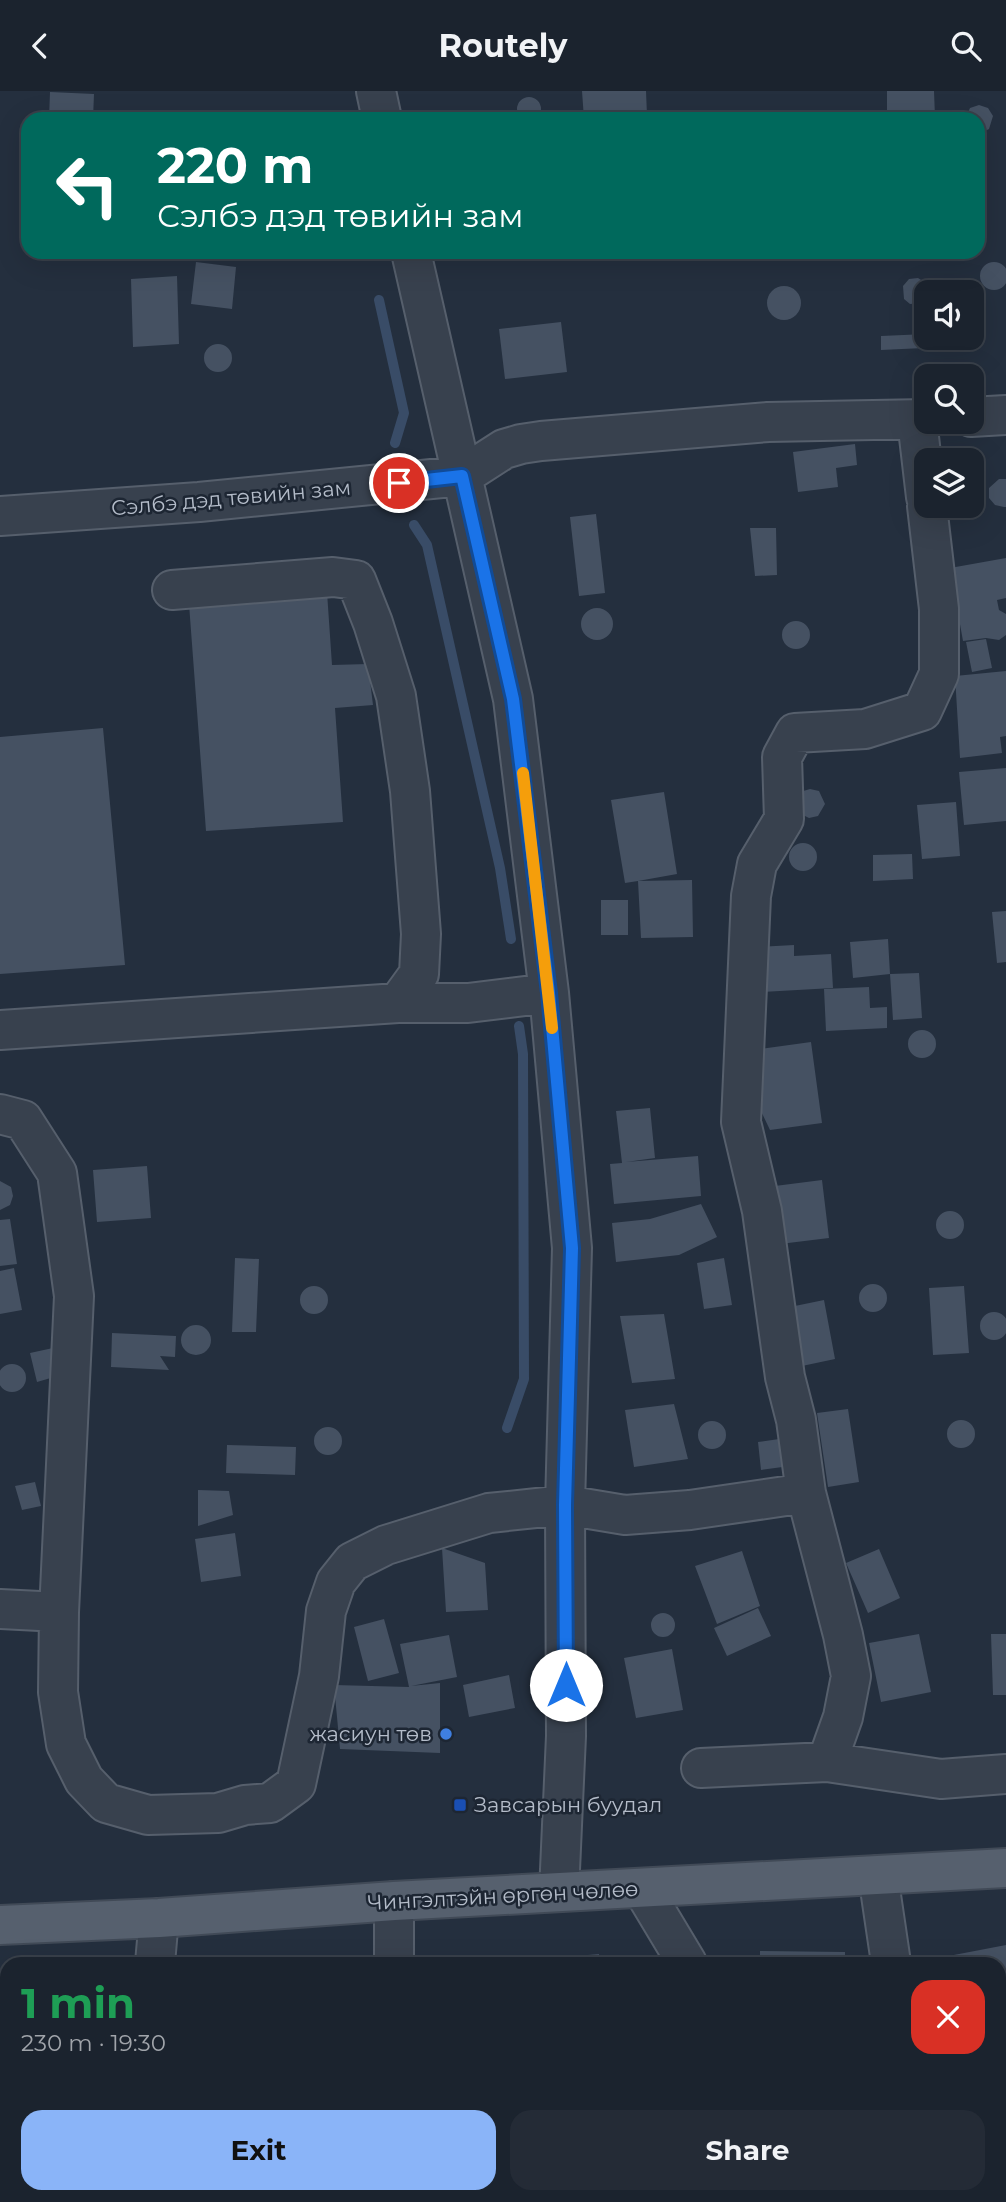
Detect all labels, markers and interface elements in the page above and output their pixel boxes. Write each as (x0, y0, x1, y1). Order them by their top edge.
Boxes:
text: Routely (439, 26, 567, 65)
icon: back (21, 27, 59, 65)
icon: search (947, 27, 985, 65)
text: 220 m (157, 136, 313, 195)
icon: left (42, 140, 133, 231)
text: Сэлбэ дэд төвийн зам (157, 196, 524, 235)
map controls (914, 280, 984, 518)
button: sound (914, 280, 984, 350)
button: search (914, 364, 984, 434)
button: layers (914, 448, 984, 518)
pin (369, 453, 429, 513)
icon: arrive (380, 464, 418, 502)
street label: Сэлбэ дэд төвийн зам (110, 475, 352, 520)
position arrow (529, 1648, 603, 1722)
place label: жасиун төв (309, 1721, 432, 1746)
marker: жасиун төв (438, 1726, 454, 1742)
place label: Завсарын буудал (474, 1792, 662, 1817)
marker: Завсарын буудал (452, 1797, 468, 1813)
street label: Чингэлтэйн өргөн чөлөө (367, 1876, 639, 1915)
text: 1 min (21, 1977, 135, 2029)
button: close (911, 1980, 985, 2054)
text: 230 m · 19:30 (21, 2029, 166, 2057)
button: Exit (21, 2110, 496, 2190)
button: Share (510, 2110, 985, 2190)

